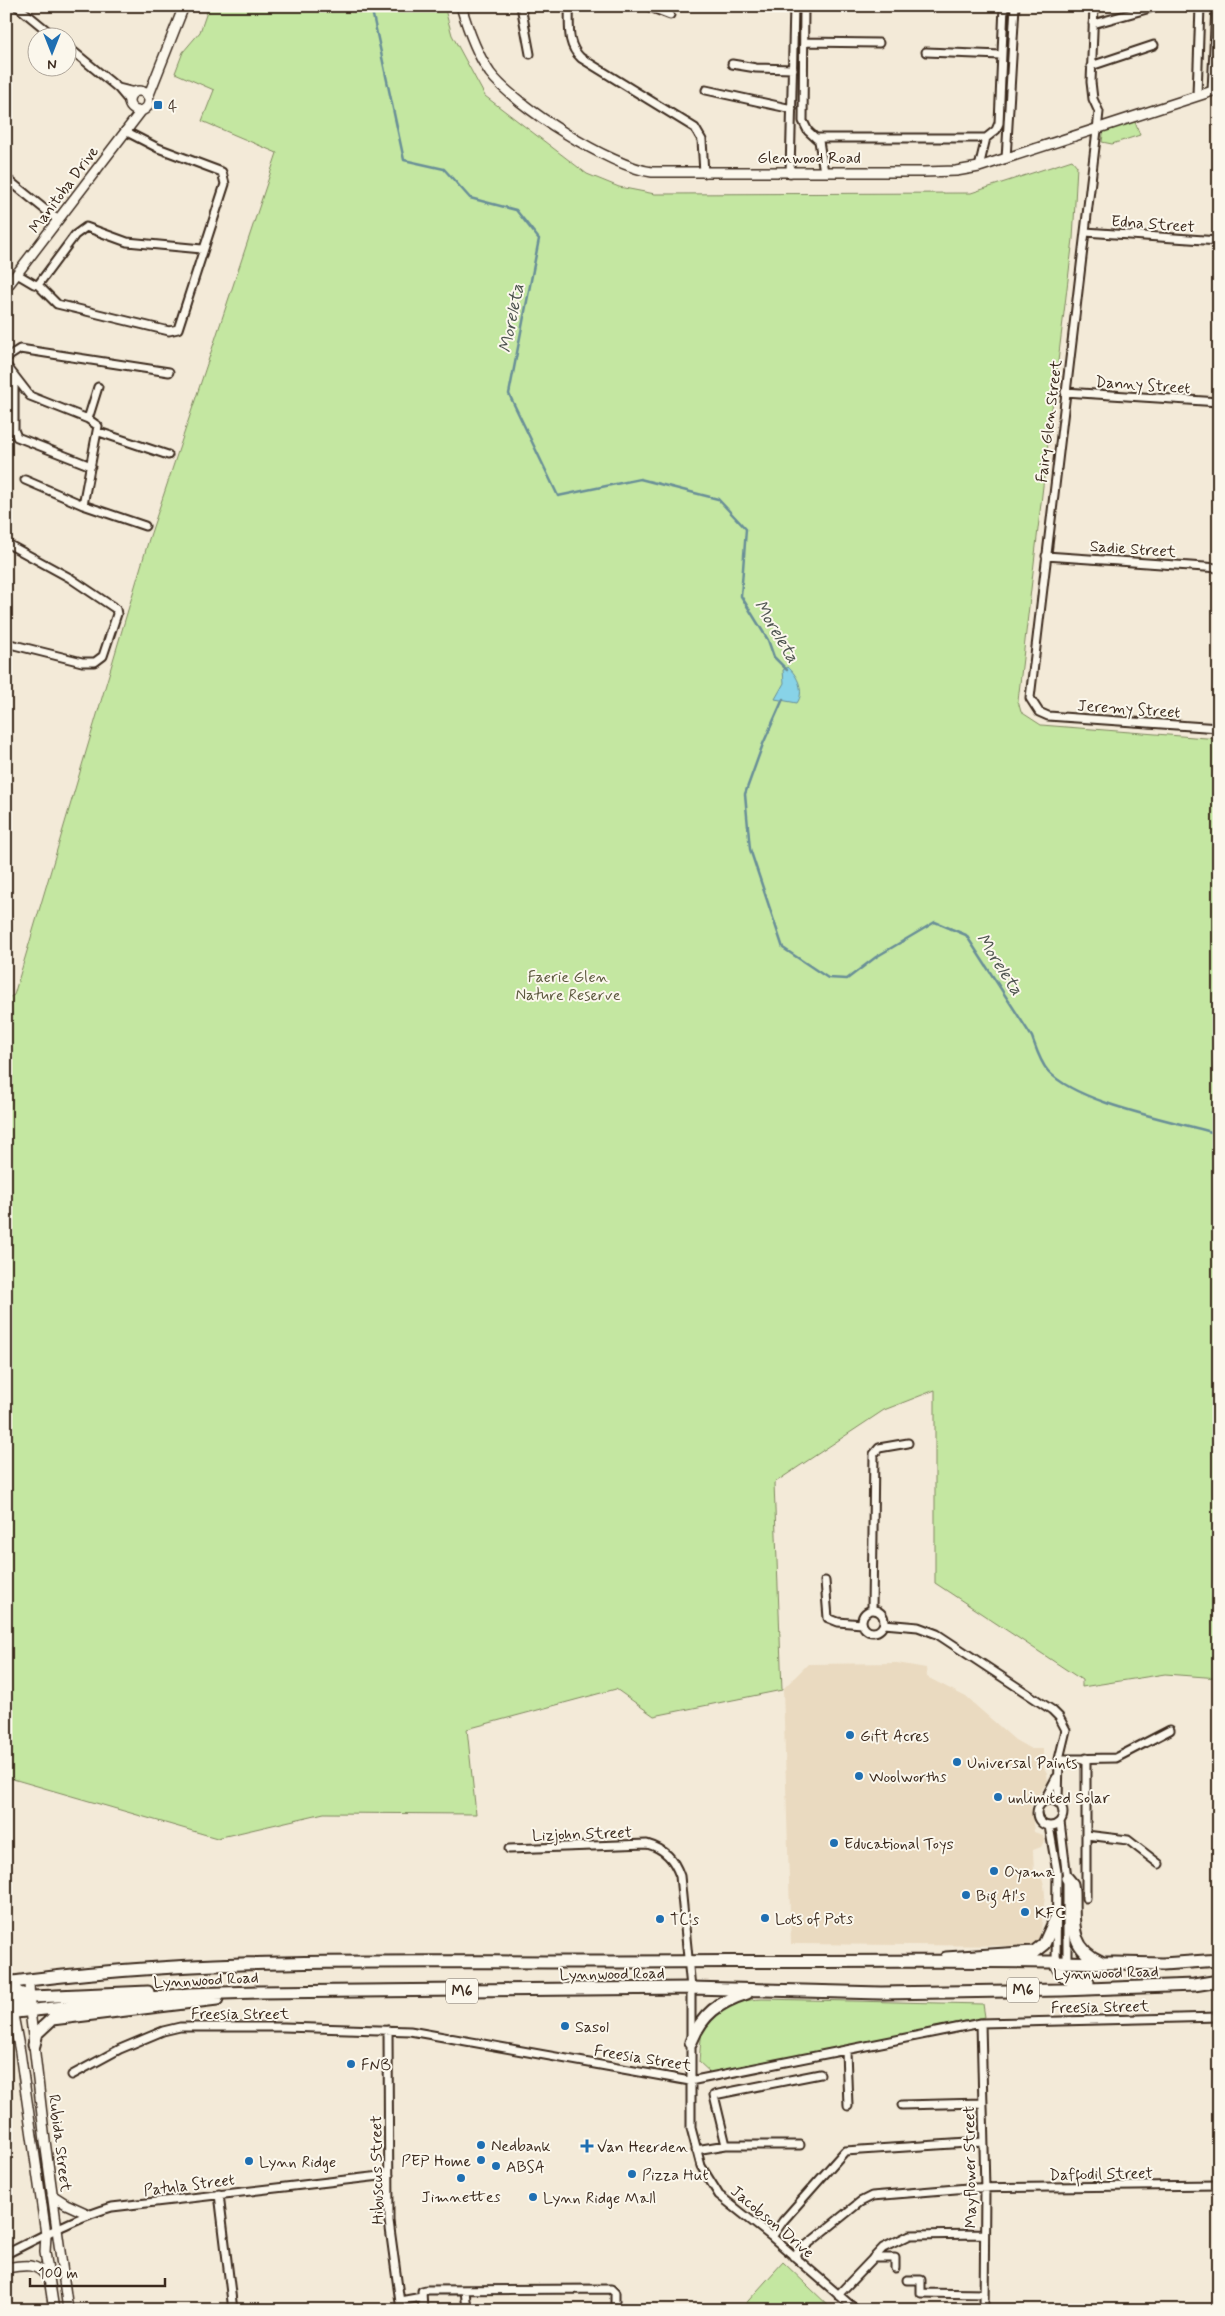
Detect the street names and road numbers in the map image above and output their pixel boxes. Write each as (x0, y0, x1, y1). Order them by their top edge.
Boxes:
street label: Manitoba Drive (24, 142, 104, 238)
street label: Glenwood Road (757, 148, 861, 169)
street label: Edna Street (1110, 211, 1196, 238)
street label: Fairy Glen Street (1032, 358, 1068, 484)
street label: Danny Street (1095, 372, 1191, 399)
street label: Sadie Street (1089, 536, 1177, 563)
street label: Jeremy Street (1077, 695, 1181, 724)
street label: Lizjohn Street (532, 1822, 633, 1847)
street label: Lynnwood Road (1053, 1961, 1159, 1986)
street label: Lynnwood Road (559, 1963, 665, 1986)
street label: Lynnwood Road (153, 1967, 259, 1994)
road number: M6 (446, 1978, 478, 2004)
road number: M6 (1007, 1978, 1039, 2002)
street label: Freesia Street (1051, 1996, 1150, 2019)
street label: Freesia Street (191, 2004, 290, 2025)
street label: Freesia Street (593, 2040, 693, 2077)
street label: Rubida Street (43, 2093, 76, 2194)
street label: Mayflower Street (959, 2105, 982, 2228)
street label: Hibuscus Street (366, 2115, 389, 2225)
street label: Daffodil Street (1049, 2163, 1154, 2188)
street label: Patula Street (142, 2169, 236, 2201)
street label: Jacobson Drive (726, 2181, 818, 2263)

